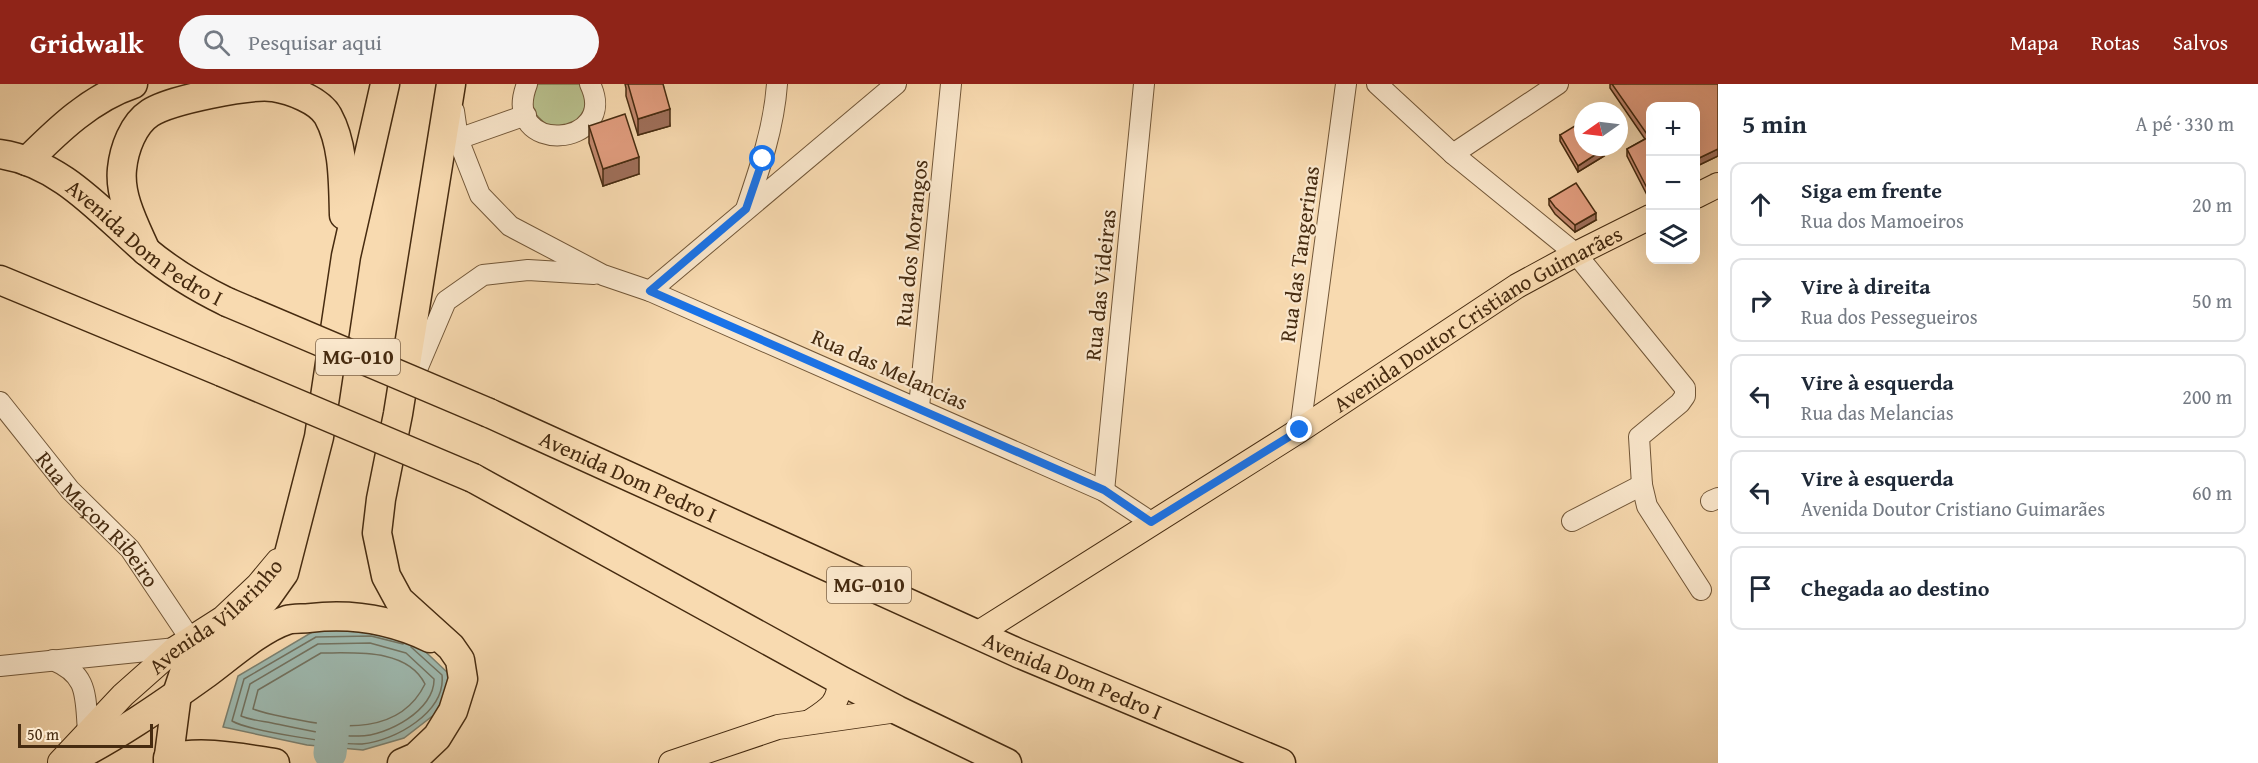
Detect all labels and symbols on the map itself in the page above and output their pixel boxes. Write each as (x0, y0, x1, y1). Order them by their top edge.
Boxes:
north arrow (1574, 102, 1628, 156)
route start (749, 145, 775, 171)
street label: Rua dos Morangos (886, 158, 936, 328)
street label: Rua das Tangerinas (1271, 164, 1327, 344)
street label: Avenida Dom Pedro I (60, 171, 229, 314)
street label: Rua das Videiras (1076, 208, 1124, 362)
street label: Avenida Doutor Cristiano Guimarães (1327, 217, 1628, 420)
street label: Rua das Melancias (807, 320, 973, 418)
road number: MG-010 (316, 339, 400, 375)
route end (1286, 416, 1312, 442)
street label: Avenida Dom Pedro I (534, 422, 722, 530)
street label: Rua Maçon Ribeiro (29, 444, 167, 594)
street label: Avenida Vilarinho (141, 551, 290, 681)
road number: MG-010 (827, 567, 911, 603)
street label: Avenida Dom Pedro I (978, 623, 1167, 728)
scale bar (18, 721, 153, 748)

